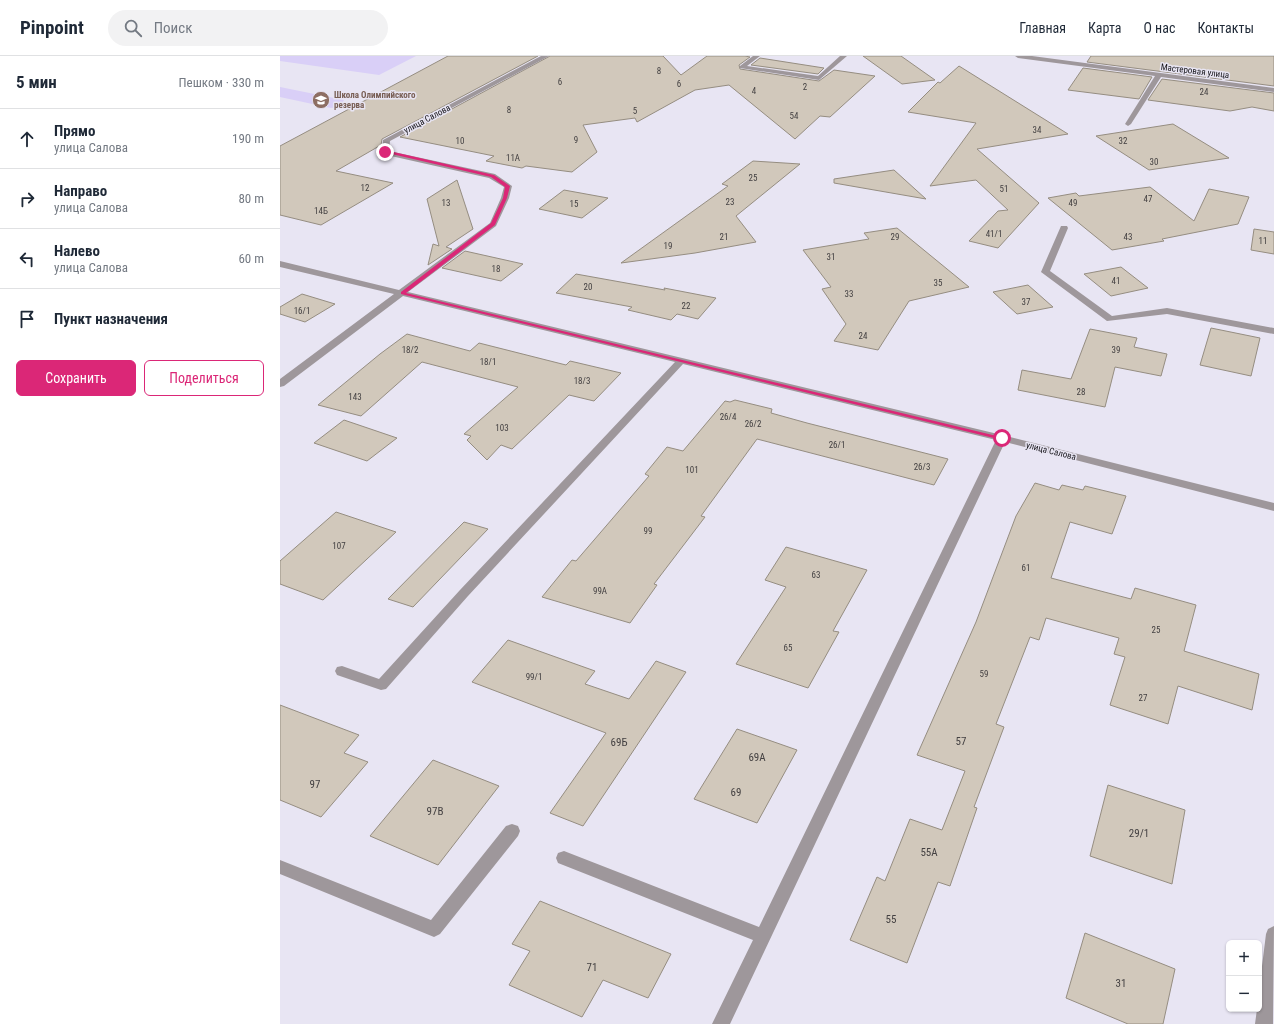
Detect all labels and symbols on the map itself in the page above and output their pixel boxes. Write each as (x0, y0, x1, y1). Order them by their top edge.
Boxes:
street label: Мастеровая улица (1160, 62, 1230, 80)
house number: 8 (657, 66, 661, 76)
house number: 6 (558, 77, 562, 87)
house number: 6 (677, 79, 681, 89)
house number: 2 (803, 82, 808, 92)
house number: 4 (752, 86, 757, 96)
house number: 24 (1200, 87, 1209, 97)
school or university icon: Школа Олимпийского резерва (311, 90, 331, 110)
place label: Школа Олимпийского резерва (334, 90, 416, 110)
street label: улица Салова (402, 103, 452, 135)
house number: 8 (507, 105, 511, 115)
house number: 5 (633, 106, 638, 116)
house number: 54 (790, 111, 799, 121)
house number: 34 (1033, 125, 1042, 135)
house number: 9 (574, 135, 578, 145)
house number: 10 (456, 136, 464, 146)
house number: 32 (1119, 136, 1128, 146)
route end (376, 143, 394, 161)
house number: 11А (506, 153, 520, 163)
house number: 30 (1150, 157, 1158, 167)
house number: 25 (749, 173, 758, 183)
house number: 12 (361, 183, 370, 193)
house number: 51 (1000, 184, 1008, 194)
house number: 47 (1144, 194, 1153, 204)
house number: 23 (726, 197, 734, 207)
house number: 13 (442, 198, 450, 208)
house number: 49 (1069, 198, 1077, 208)
house number: 15 (570, 199, 579, 209)
house number: 14Б (314, 206, 328, 216)
house number: 41/1 (986, 229, 1002, 239)
house number: 21 (720, 232, 728, 242)
house number: 29 (891, 232, 899, 242)
house number: 43 (1124, 232, 1132, 242)
house number: 11 (1259, 236, 1267, 246)
house number: 19 (664, 241, 672, 251)
house number: 31 (827, 252, 835, 262)
house number: 18 (492, 264, 500, 274)
house number: 41 (1112, 276, 1120, 286)
house number: 35 (934, 278, 943, 288)
house number: 20 (584, 282, 592, 292)
house number: 33 (845, 289, 853, 299)
house number: 37 (1022, 297, 1031, 307)
house number: 22 (682, 301, 691, 311)
house number: 16/1 (294, 306, 310, 316)
house number: 24 (859, 331, 868, 341)
house number: 18/2 (402, 345, 419, 355)
house number: 39 (1112, 345, 1120, 355)
house number: 18/1 (480, 357, 496, 367)
house number: 18/3 (574, 376, 590, 386)
house number: 28 (1077, 387, 1085, 397)
house number: 143 (348, 392, 362, 402)
house number: 26/4 (720, 412, 737, 422)
house number: 26/2 (745, 419, 762, 429)
house number: 103 (495, 423, 509, 433)
route start (993, 429, 1011, 447)
house number: 26/1 (829, 440, 845, 450)
street label: улица Салова (1025, 440, 1077, 462)
house number: 26/3 (914, 462, 930, 472)
house number: 101 (685, 465, 699, 475)
house number: 99 (644, 526, 652, 536)
house number: 107 (332, 541, 346, 551)
house number: 61 (1022, 563, 1030, 573)
house number: 63 (812, 570, 820, 580)
house number: 99А (593, 586, 607, 596)
house number: 25 (1152, 625, 1161, 635)
house number: 65 (784, 643, 793, 653)
house number: 59 (980, 669, 988, 679)
house number: 99/1 (526, 672, 542, 682)
house number: 27 (1139, 693, 1148, 703)
house number: 57 (956, 735, 966, 748)
house number: 69Б (611, 736, 627, 749)
house number: 69А (748, 751, 766, 764)
house number: 97 (310, 778, 320, 791)
house number: 69 (731, 786, 741, 799)
house number: 97В (427, 805, 443, 818)
house number: 29/1 (1129, 827, 1149, 840)
house number: 55А (920, 846, 938, 859)
house number: 55 (886, 913, 896, 926)
house number: 71 (587, 961, 597, 974)
house number: 31 (1116, 977, 1126, 990)

